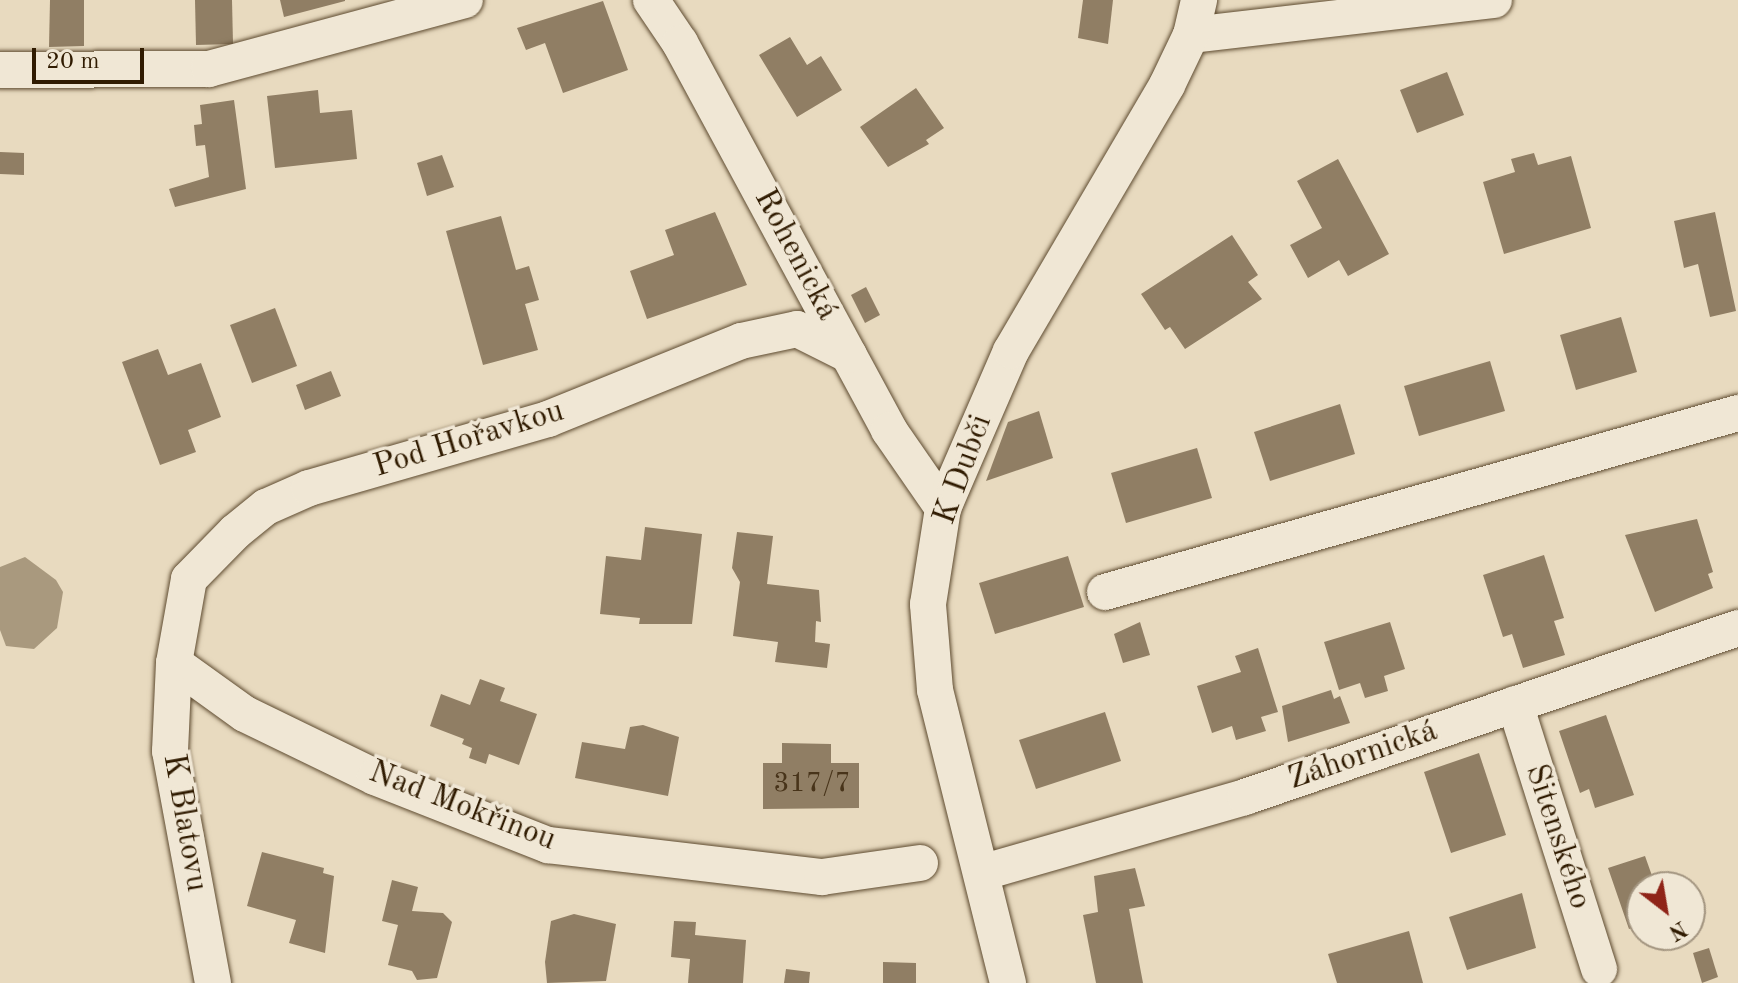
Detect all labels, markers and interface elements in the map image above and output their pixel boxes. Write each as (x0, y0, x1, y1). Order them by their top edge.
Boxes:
scale bar (36, 32, 148, 82)
text: 20 m (46, 50, 100, 74)
street label: Rohenická (744, 183, 846, 327)
street label: Pod Hořavkou (369, 393, 569, 487)
street label: K Dubči (926, 410, 1002, 530)
street label: Záhornická (1283, 713, 1443, 799)
street label: K Blatovu (153, 751, 215, 895)
street label: Nad Mokřinou (363, 754, 561, 860)
street label: Sitenského (1516, 760, 1598, 914)
house number: 317/7 (773, 767, 851, 801)
north arrow (1626, 871, 1706, 951)
text: N (1664, 916, 1690, 944)

